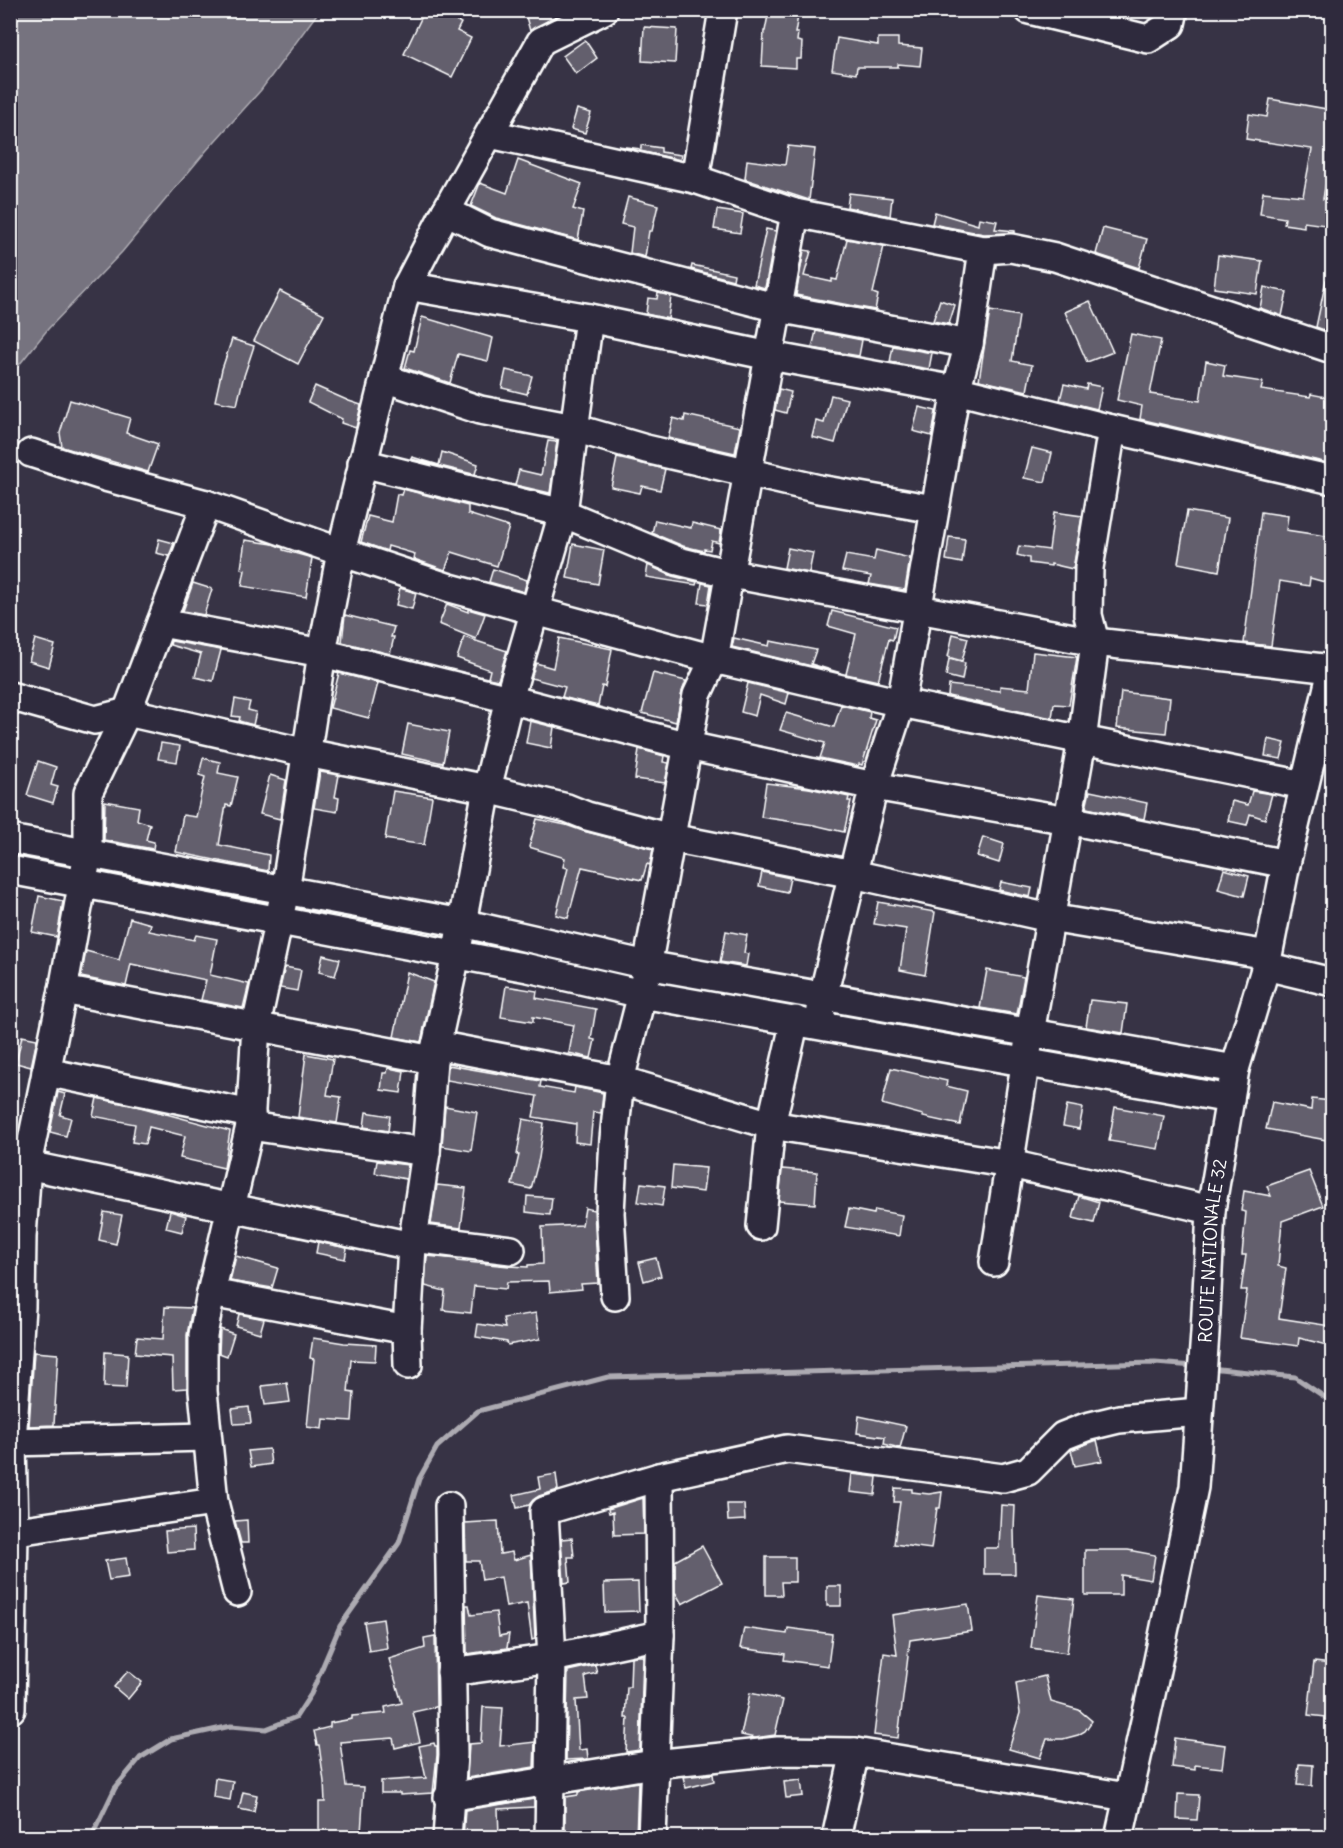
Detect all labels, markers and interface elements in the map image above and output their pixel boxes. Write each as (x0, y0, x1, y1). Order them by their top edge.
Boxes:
street label: ROUTE NATIONALE 32 (1193, 1157, 1231, 1344)

